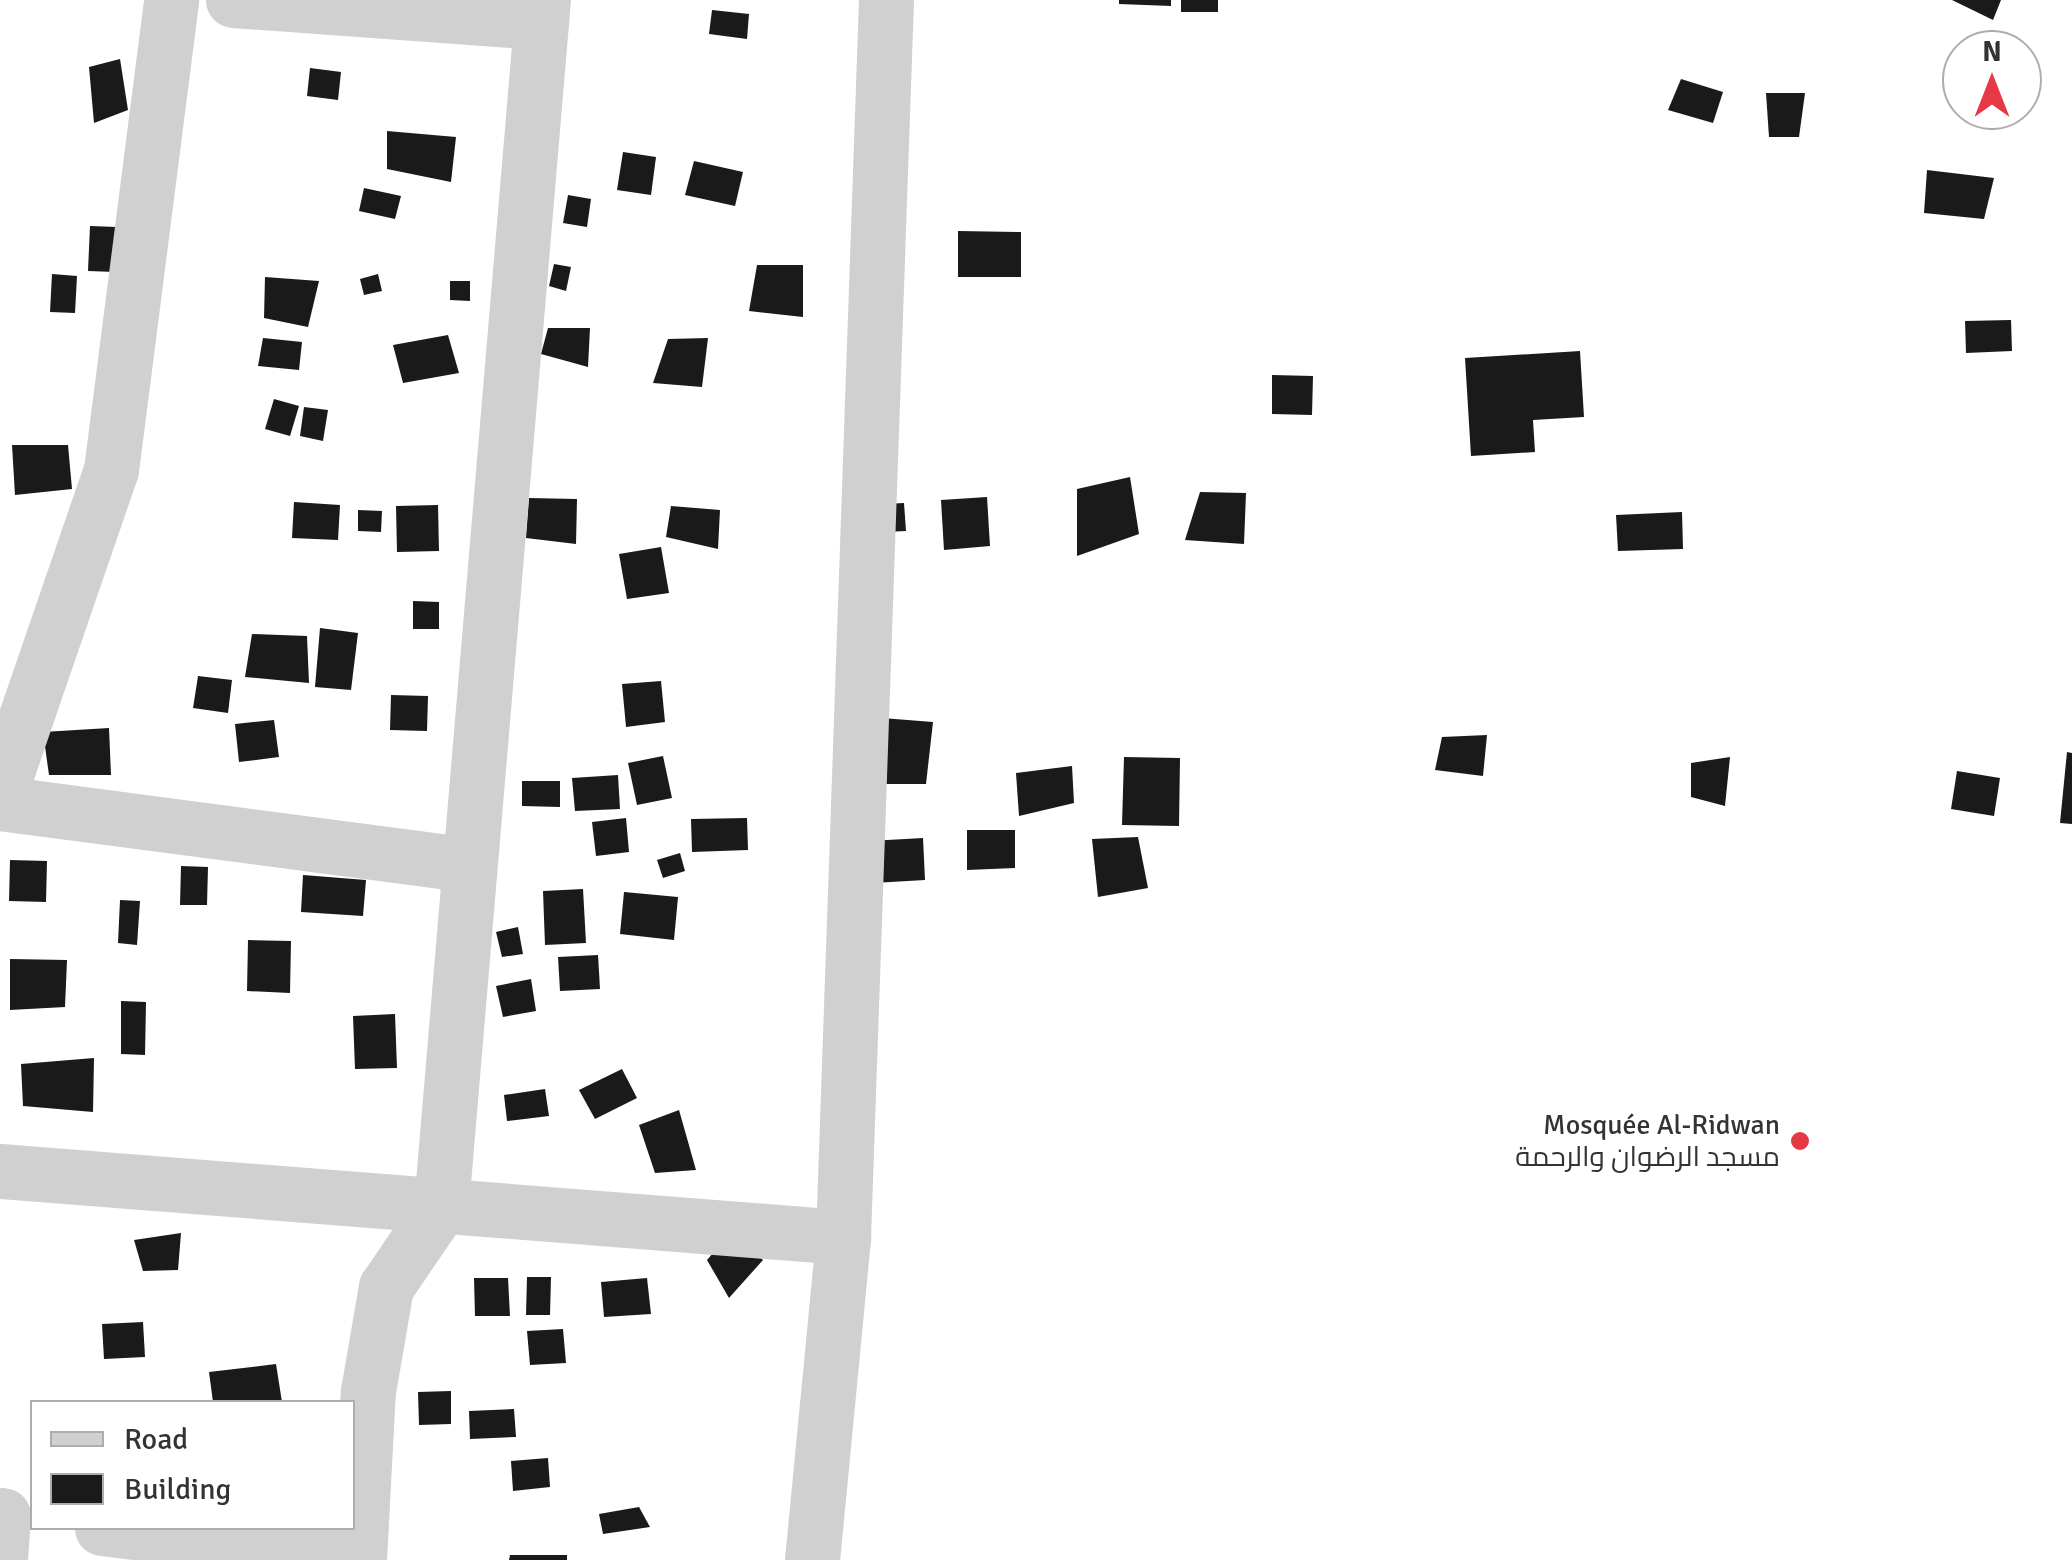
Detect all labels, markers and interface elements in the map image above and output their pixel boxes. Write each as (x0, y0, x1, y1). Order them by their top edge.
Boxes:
north arrow (1942, 30, 2042, 130)
text: N (1982, 35, 2002, 69)
place label: Mosquée Al-Ridwan مسجد الرضوان والرحمة (1515, 1108, 1780, 1174)
marker: Mosquée Al-Ridwan مسجد الرضوان والرحمة (1789, 1130, 1811, 1152)
legend (30, 1400, 355, 1530)
text: Road (124, 1421, 188, 1458)
text: Building (124, 1471, 231, 1508)

